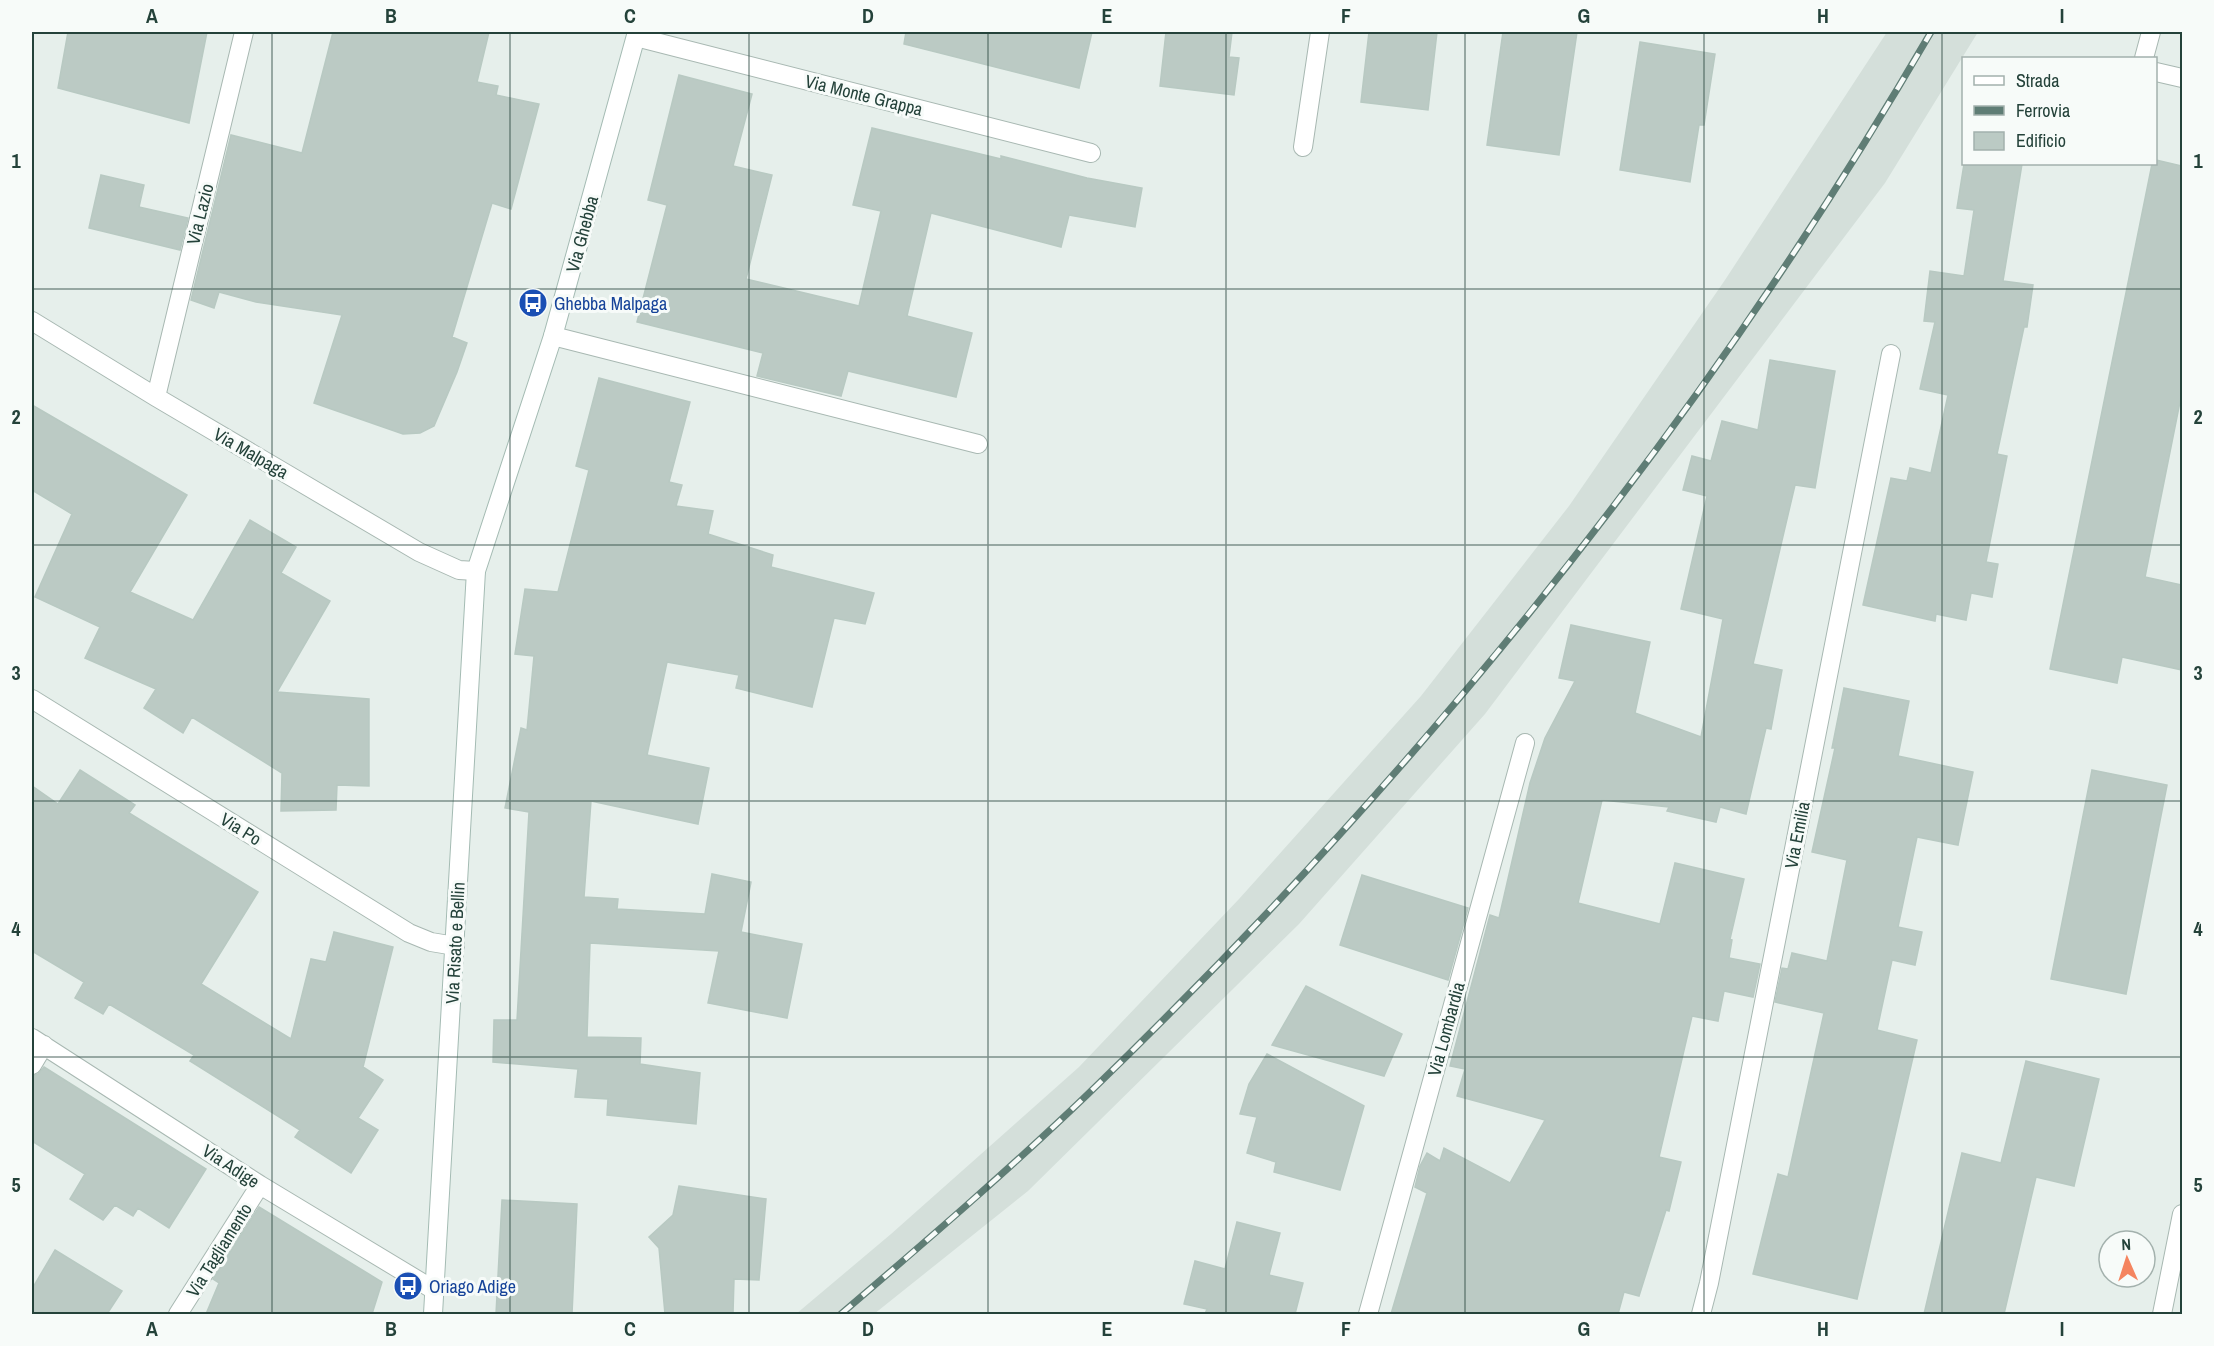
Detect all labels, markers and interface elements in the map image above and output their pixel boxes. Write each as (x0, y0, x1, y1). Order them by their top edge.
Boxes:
text: A (146, 2, 158, 29)
text: B (385, 2, 397, 29)
text: C (624, 2, 636, 29)
text: D (862, 2, 874, 29)
text: E (1102, 2, 1113, 29)
text: F (1341, 2, 1351, 29)
text: G (1578, 2, 1590, 29)
text: H (1817, 2, 1829, 29)
text: I (2060, 2, 2064, 29)
legend (1962, 57, 2157, 165)
street label: Via Monte Grappa (803, 68, 925, 122)
text: Strada (2016, 68, 2060, 93)
text: Ferrovia (2016, 98, 2070, 123)
text: Edificio (2016, 128, 2066, 153)
text: 1 (11, 147, 21, 174)
text: 1 (2193, 147, 2203, 174)
street label: Via Lazio (180, 181, 220, 247)
street label: Via Ghebba (560, 193, 604, 275)
bus stop icon: Ghebba Malpaga (517, 287, 549, 319)
place label: Ghebba Malpaga (554, 291, 667, 316)
text: 2 (11, 403, 21, 430)
text: 2 (2193, 403, 2203, 430)
street label: Via Malpaga (209, 422, 293, 484)
text: 3 (11, 659, 21, 686)
text: 3 (2193, 659, 2203, 686)
street label: Via Emilia (1778, 799, 1816, 871)
street label: Via Po (216, 807, 266, 851)
street label: Via Risato e Bellin (439, 881, 471, 1005)
text: 4 (11, 915, 21, 942)
text: 4 (2193, 915, 2203, 942)
street label: Via Lombardia (1421, 979, 1471, 1079)
street label: Via Adige (197, 1138, 265, 1194)
text: 5 (11, 1171, 21, 1198)
text: 5 (2193, 1171, 2203, 1198)
street label: Via Tagliamento (180, 1198, 258, 1302)
north arrow (2097, 1229, 2157, 1289)
text: N (2121, 1233, 2132, 1255)
bus stop icon: Oriago Adige (392, 1270, 424, 1302)
place label: Oriago Adige (429, 1274, 516, 1299)
text: A (146, 1315, 158, 1342)
text: B (385, 1315, 397, 1342)
text: C (624, 1315, 636, 1342)
text: D (862, 1315, 874, 1342)
text: E (1102, 1315, 1113, 1342)
text: F (1341, 1315, 1351, 1342)
text: G (1578, 1315, 1590, 1342)
text: H (1817, 1315, 1829, 1342)
text: I (2060, 1315, 2064, 1342)

